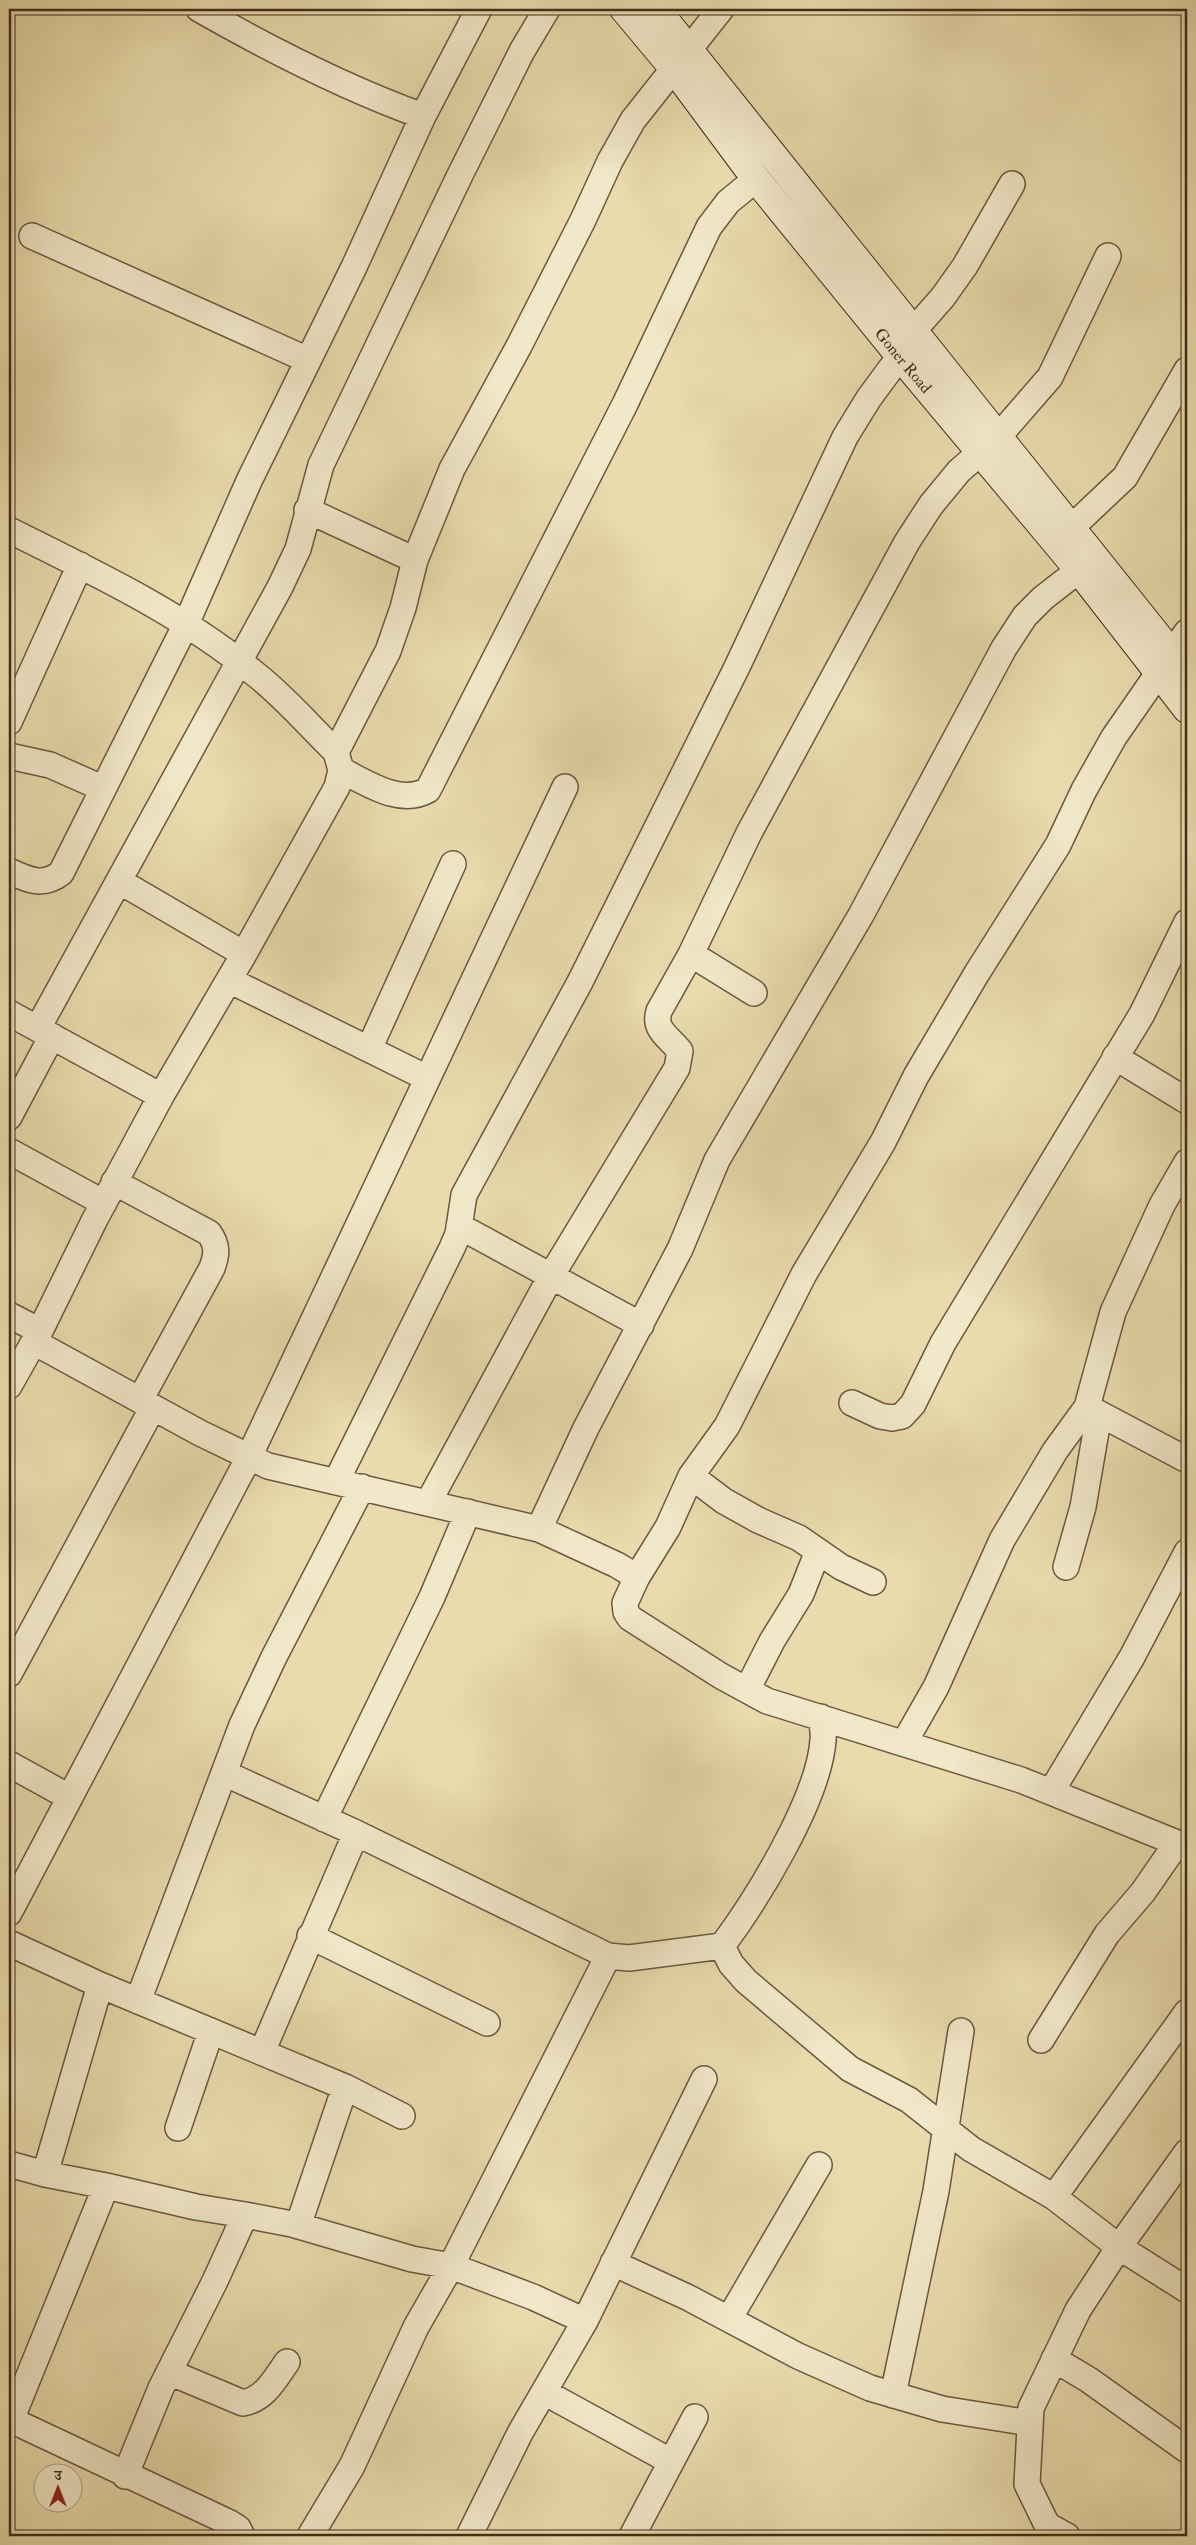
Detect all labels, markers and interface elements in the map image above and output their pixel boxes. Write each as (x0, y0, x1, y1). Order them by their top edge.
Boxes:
street label: Goner Road (870, 324, 936, 398)
north arrow (32, 2462, 82, 2512)
text: उ (53, 2467, 62, 2484)

